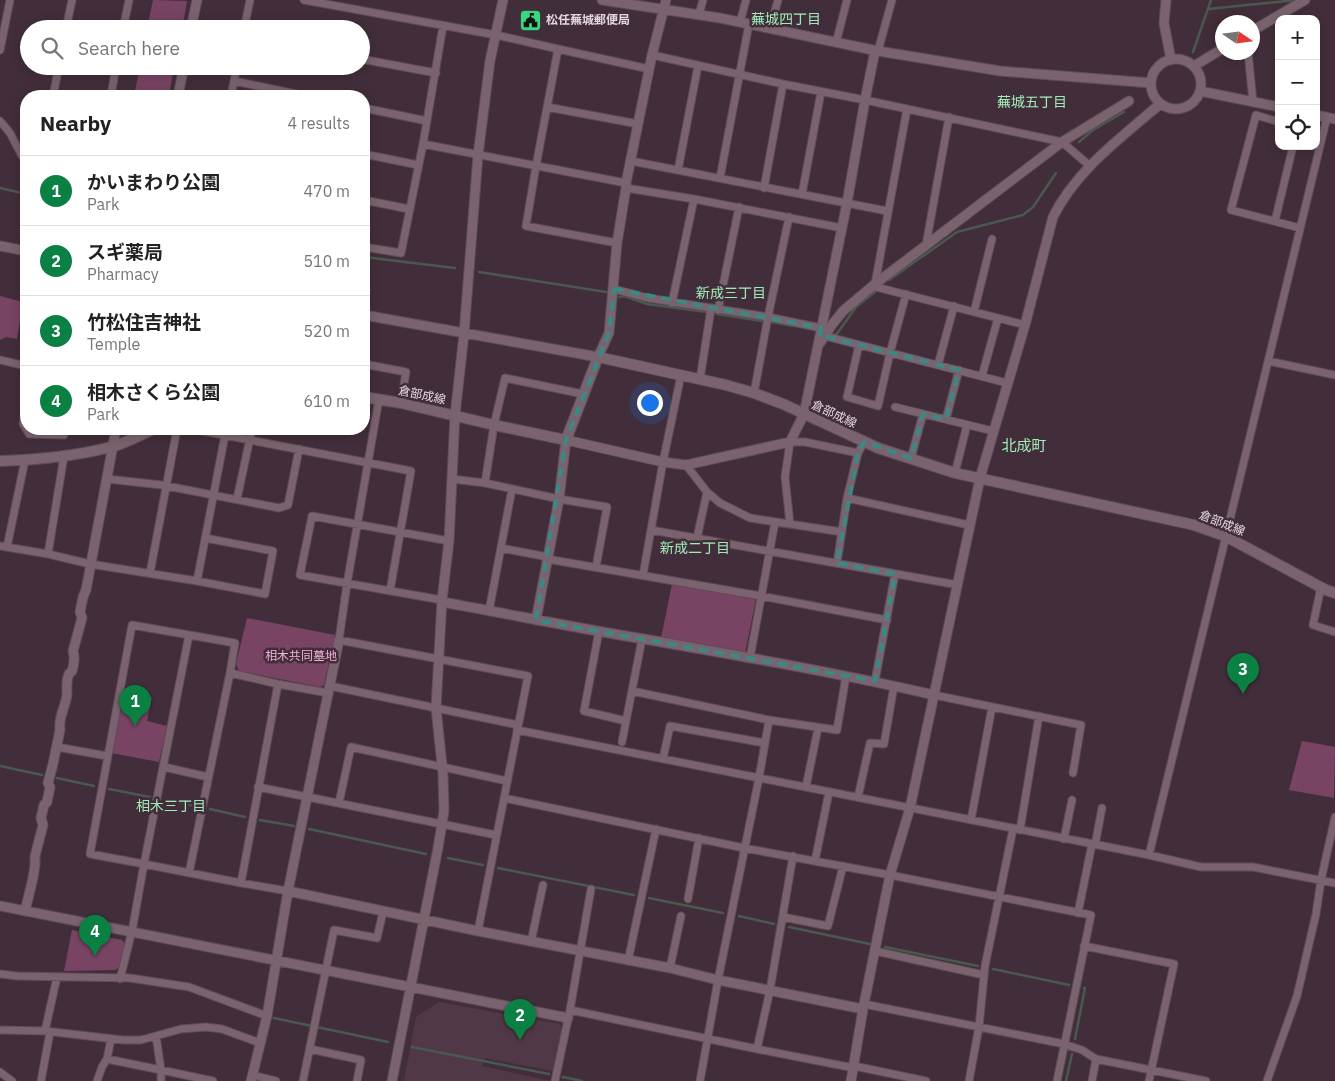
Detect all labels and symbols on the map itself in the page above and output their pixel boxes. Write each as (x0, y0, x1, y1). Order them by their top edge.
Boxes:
public building icon: 松任蕪城郵便局 (518, 8, 542, 32)
district label: 蕪城四丁目 (751, 10, 821, 28)
place label: 松任蕪城郵便局 (546, 12, 630, 27)
north arrow (1215, 15, 1260, 60)
district label: 蕪城五丁目 (997, 93, 1067, 111)
district label: 新成三丁目 (696, 284, 766, 302)
street label: 倉部成線 (397, 382, 447, 407)
your location (637, 390, 663, 416)
street label: 倉部成線 (809, 397, 859, 430)
district label: 北成町 (1001, 436, 1047, 455)
street label: 倉部成線 (1197, 507, 1247, 538)
district label: 新成二丁目 (660, 539, 730, 557)
park label: 相木共同墓地 (265, 648, 337, 663)
pin: 3 (1227, 653, 1259, 694)
pin: 1 (119, 685, 151, 726)
district label: 相木三丁目 (136, 797, 206, 815)
pin: 4 (79, 915, 111, 956)
pin: 2 (504, 999, 536, 1040)

